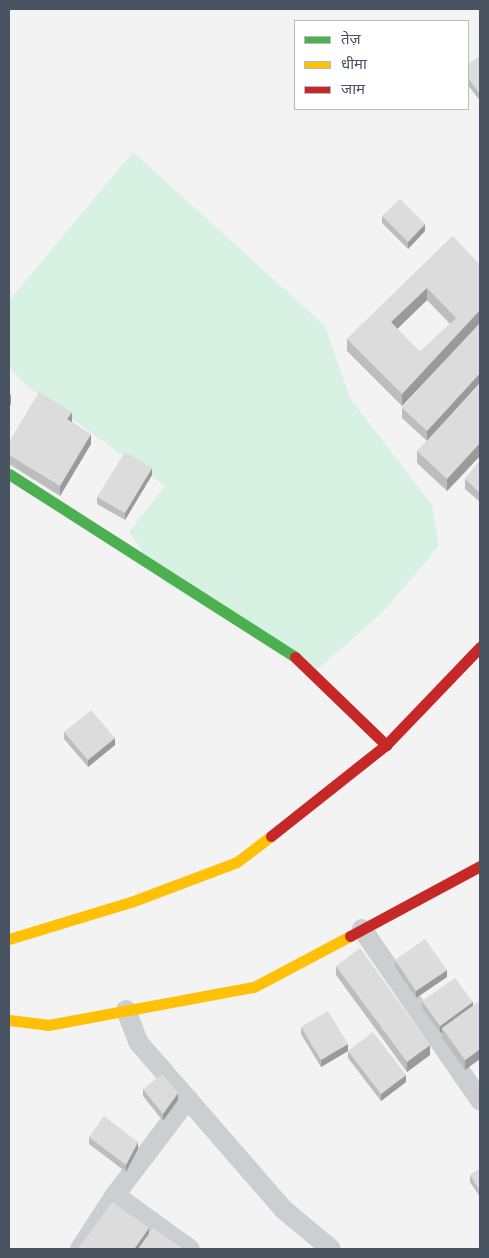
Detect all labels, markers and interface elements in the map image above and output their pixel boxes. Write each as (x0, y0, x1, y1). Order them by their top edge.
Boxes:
legend (294, 20, 469, 110)
text: तेज़ (341, 29, 361, 47)
text: धीमा (341, 54, 367, 72)
text: जाम (341, 79, 365, 97)

